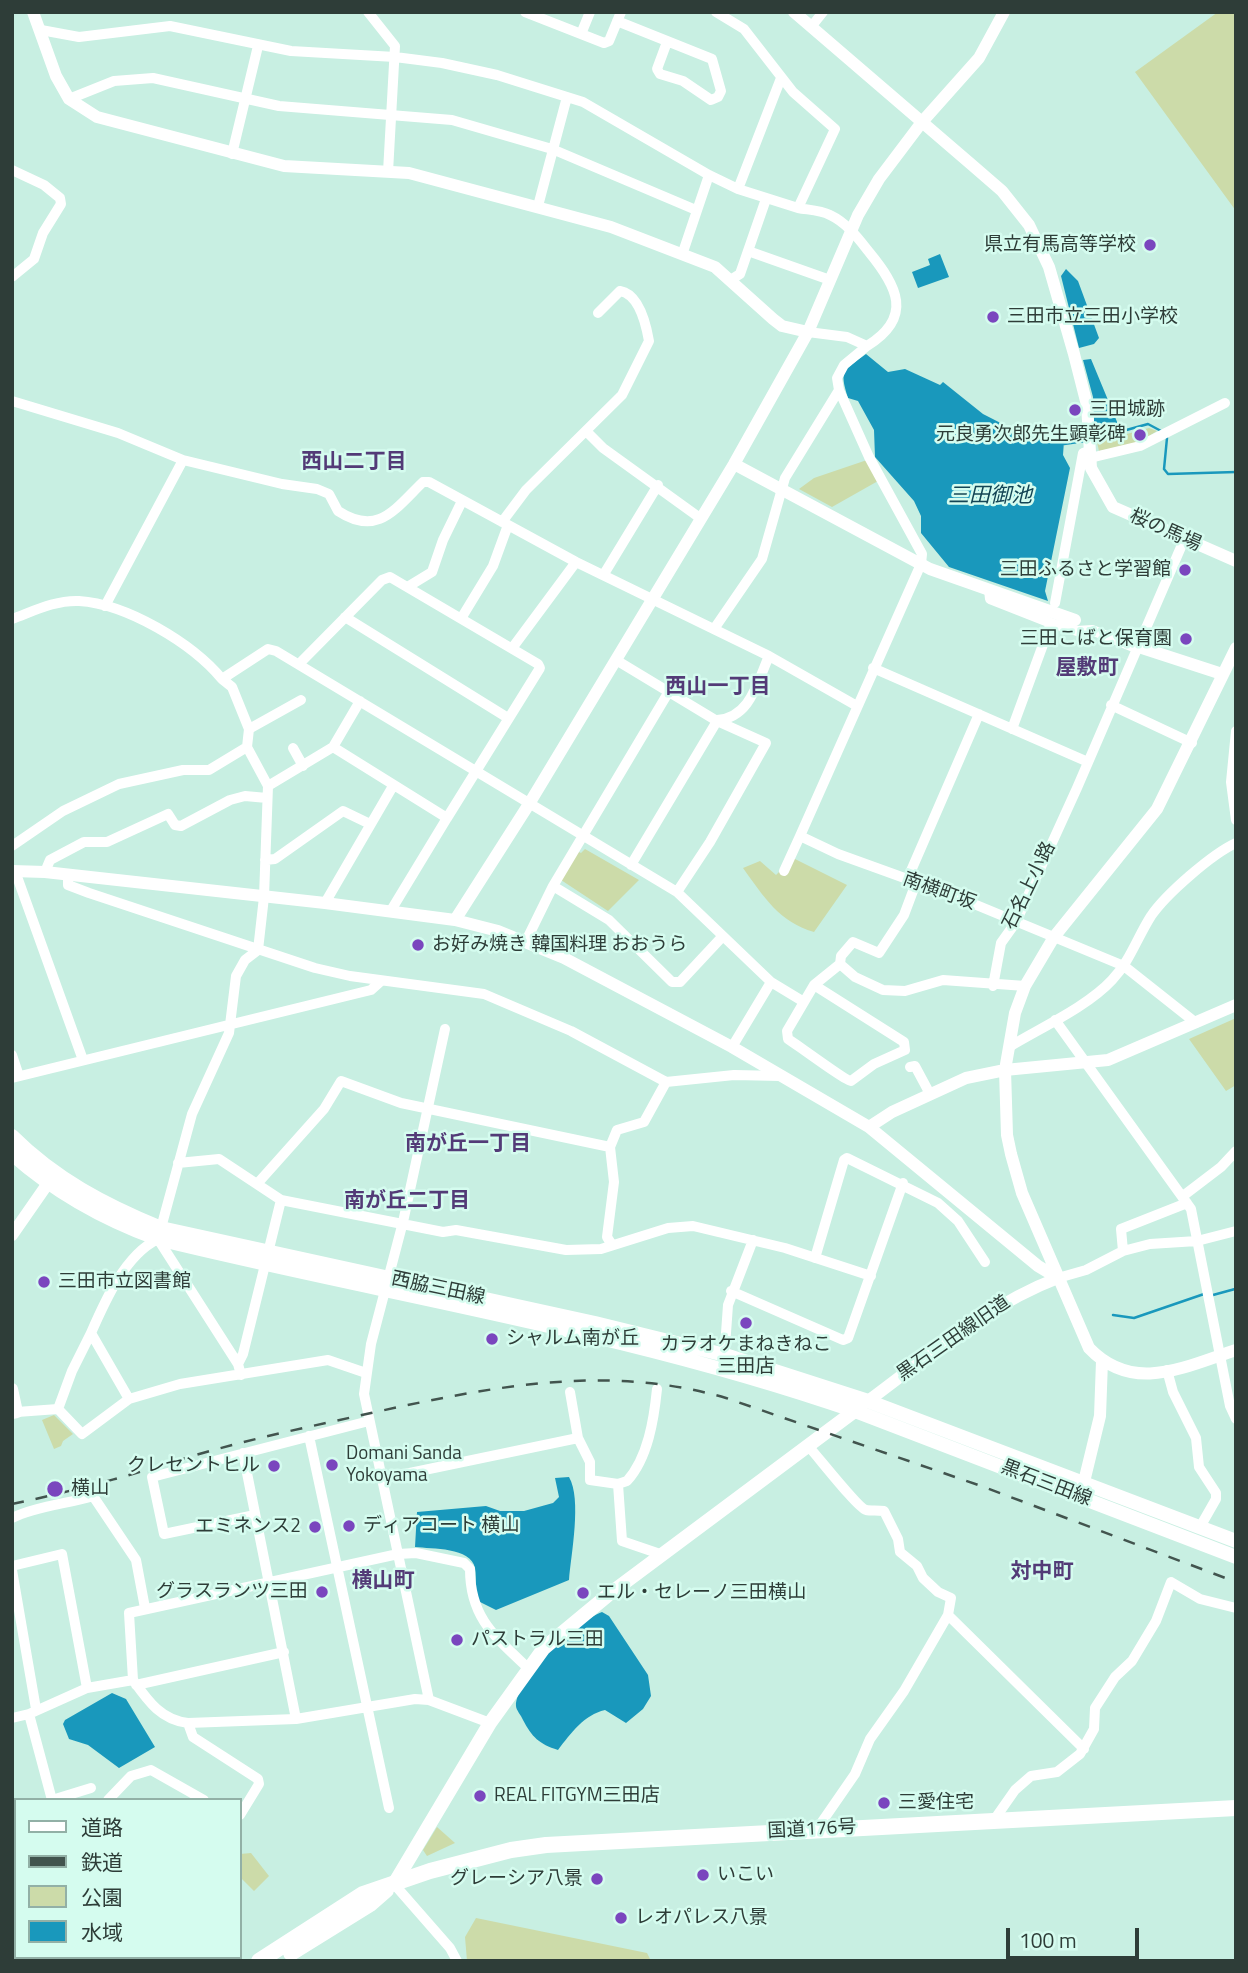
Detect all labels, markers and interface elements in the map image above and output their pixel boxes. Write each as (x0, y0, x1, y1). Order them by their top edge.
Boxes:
place label: 県立有馬高等学校 (984, 234, 1136, 256)
marker: 県立有馬高等学校 (1142, 237, 1158, 253)
place label: 三田市立三田小学校 (1007, 306, 1178, 328)
marker: 三田市立三田小学校 (985, 309, 1001, 325)
place label: 三田城跡 (1089, 399, 1165, 421)
marker: 三田城跡 (1067, 402, 1083, 418)
place label: 元良勇次郎先生顕彰碑 (936, 424, 1126, 446)
marker: 元良勇次郎先生顕彰碑 (1132, 427, 1148, 443)
district label: 西山二丁目 (302, 450, 406, 476)
water label: 三田御池 (948, 484, 1032, 510)
street label: 桜の馬場 (1126, 505, 1204, 557)
place label: 三田ふるさと学習館 (1000, 559, 1171, 581)
marker: 三田ふるさと学習館 (1177, 562, 1193, 578)
place label: 三田こばと保育園 (1020, 628, 1172, 650)
marker: 三田こばと保育園 (1178, 631, 1194, 647)
district label: 屋敷町 (1056, 656, 1118, 682)
district label: 西山一丁目 (666, 675, 770, 701)
street label: 石名上小路 (999, 838, 1061, 934)
street label: 南横町坂 (899, 868, 979, 916)
place label: お好み焼き 韓国料理 おおうら (432, 934, 687, 956)
marker: お好み焼き 韓国料理 おおうら (410, 937, 426, 953)
district label: 南が丘一丁目 (405, 1132, 531, 1158)
district label: 南が丘二丁目 (344, 1189, 470, 1215)
street label: 西脇三田線 (389, 1268, 487, 1310)
place label: 三田市立図書館 (58, 1271, 191, 1293)
marker: 三田市立図書館 (36, 1274, 52, 1290)
street label: 黒石三田線旧道 (893, 1292, 1015, 1386)
marker: カラオケまねきねこ 三田店 (738, 1315, 754, 1331)
place label: シャルム南が丘 (506, 1328, 639, 1350)
marker: シャルム南が丘 (484, 1331, 500, 1347)
place label: カラオケまねきねこ 三田店 (661, 1334, 831, 1378)
place label: Domani Sanda Yokoyama (346, 1443, 462, 1487)
place label: クレセントヒル (127, 1455, 260, 1477)
street label: 黒石三田線 (998, 1456, 1094, 1512)
marker: Domani Sanda Yokoyama (324, 1457, 340, 1473)
marker: クレセントヒル (266, 1458, 282, 1474)
place label: 横山 (71, 1478, 109, 1500)
marker: 横山 (45, 1479, 65, 1499)
place label: ディアコート 横山 (363, 1515, 519, 1537)
place label: エミネンス2 (195, 1516, 301, 1538)
marker: ディアコート 横山 (341, 1518, 357, 1534)
marker: エミネンス2 (307, 1519, 323, 1535)
district label: 対中町 (1011, 1560, 1073, 1586)
district label: 横山町 (352, 1569, 414, 1595)
place label: グラスランツ三田 (156, 1581, 308, 1603)
place label: エル・セレーノ三田横山 (597, 1582, 806, 1604)
marker: グラスランツ三田 (314, 1584, 330, 1600)
marker: エル・セレーノ三田横山 (575, 1585, 591, 1601)
place label: パストラル三田 (471, 1629, 604, 1651)
marker: パストラル三田 (449, 1632, 465, 1648)
place label: REAL FITGYM三田店 (494, 1785, 660, 1807)
marker: REAL FITGYM三田店 (472, 1788, 488, 1804)
place label: 三愛住宅 (898, 1792, 974, 1814)
marker: 三愛住宅 (876, 1795, 892, 1811)
legend (14, 1798, 242, 1959)
text: 道路 (81, 1811, 123, 1843)
street label: 国道176号 (767, 1816, 857, 1844)
text: 鉄道 (81, 1846, 123, 1878)
place label: いこい (717, 1864, 774, 1886)
marker: いこい (695, 1867, 711, 1883)
place label: グレーシア八景 (450, 1868, 583, 1890)
marker: グレーシア八景 (589, 1871, 605, 1887)
text: 公園 (81, 1881, 123, 1913)
place label: レオパレス八景 (635, 1907, 768, 1929)
marker: レオパレス八景 (613, 1910, 629, 1926)
scale bar (1010, 1913, 1143, 1957)
text: 水域 (81, 1916, 123, 1948)
text: 100 m (1019, 1924, 1076, 1956)

